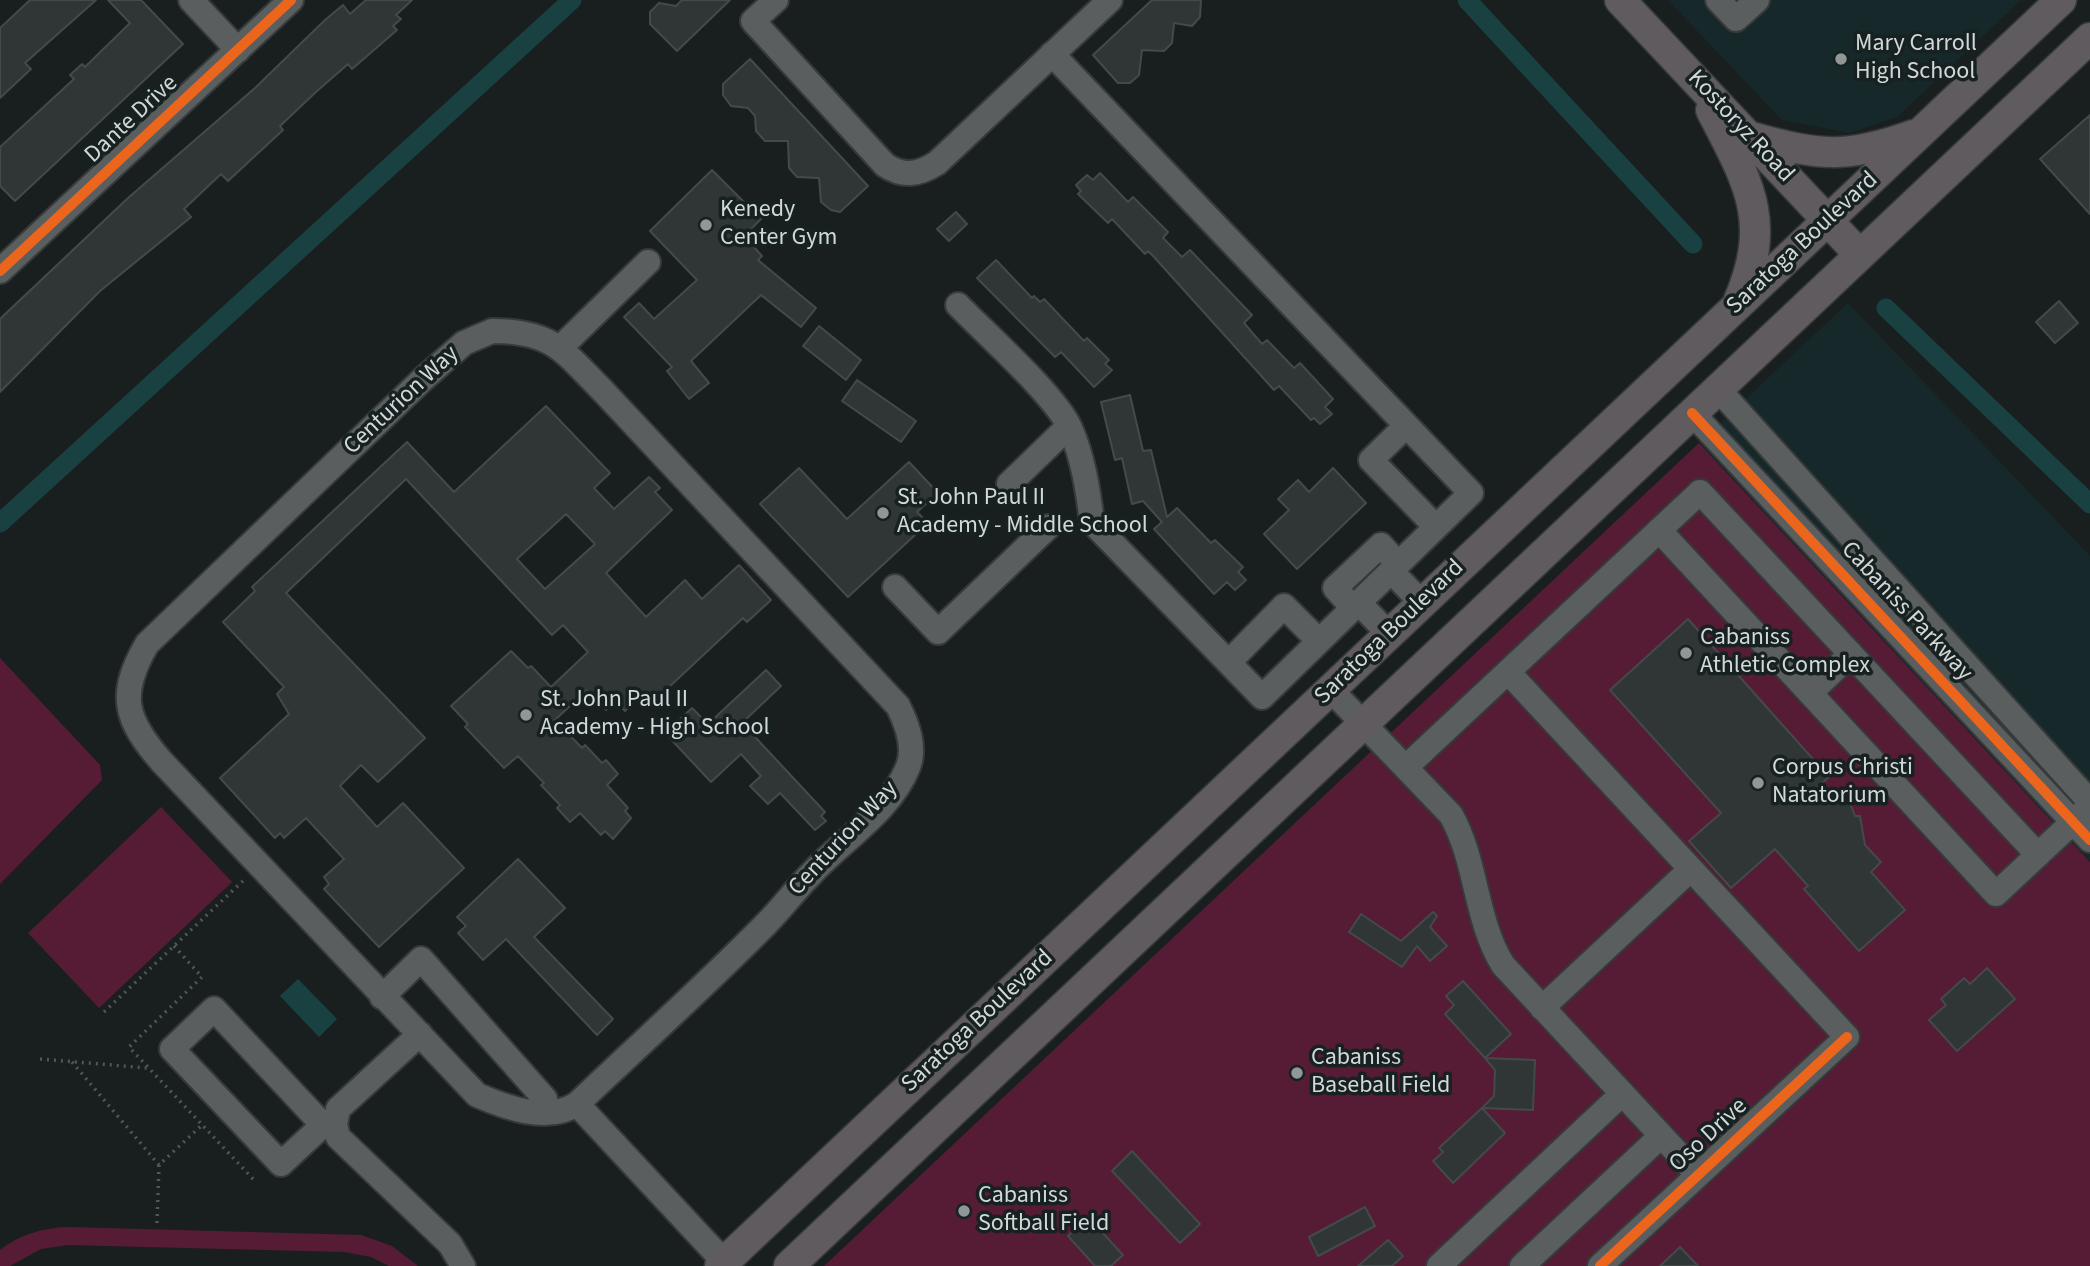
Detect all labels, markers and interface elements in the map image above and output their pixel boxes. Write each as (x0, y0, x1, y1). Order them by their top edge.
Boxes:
place label: Mary Carroll High School (1855, 31, 1977, 87)
marker: Mary Carroll High School (1833, 51, 1849, 67)
street label: Kostoryz Road (1681, 65, 1799, 189)
street label: Dante Drive (80, 70, 184, 170)
street label: Saratoga Boulevard (1721, 166, 1885, 322)
place label: Kenedy Center Gym (720, 197, 837, 253)
marker: Kenedy Center Gym (698, 217, 714, 233)
street label: Centurion Way (338, 340, 466, 462)
place label: St. John Paul II Academy - Middle School (897, 485, 1148, 541)
marker: St. John Paul II Academy - Middle School (875, 505, 891, 521)
street label: Cabaniss Parkway (1834, 536, 1978, 688)
street label: Saratoga Boulevard (1309, 554, 1471, 712)
place label: Cabaniss Athletic Complex (1700, 625, 1870, 681)
marker: Cabaniss Athletic Complex (1678, 645, 1694, 661)
place label: St. John Paul II Academy - High School (540, 687, 770, 743)
marker: St. John Paul II Academy - High School (518, 707, 534, 723)
place label: Corpus Christi Natatorium (1772, 755, 1913, 811)
street label: Centurion Way (783, 775, 905, 903)
marker: Corpus Christi Natatorium (1750, 775, 1766, 791)
street label: Saratoga Boulevard (896, 944, 1060, 1100)
place label: Cabaniss Baseball Field (1311, 1045, 1450, 1101)
marker: Cabaniss Baseball Field (1289, 1065, 1305, 1081)
street label: Oso Drive (1664, 1093, 1754, 1179)
place label: Cabaniss Softball Field (978, 1183, 1109, 1239)
marker: Cabaniss Softball Field (956, 1203, 972, 1219)

